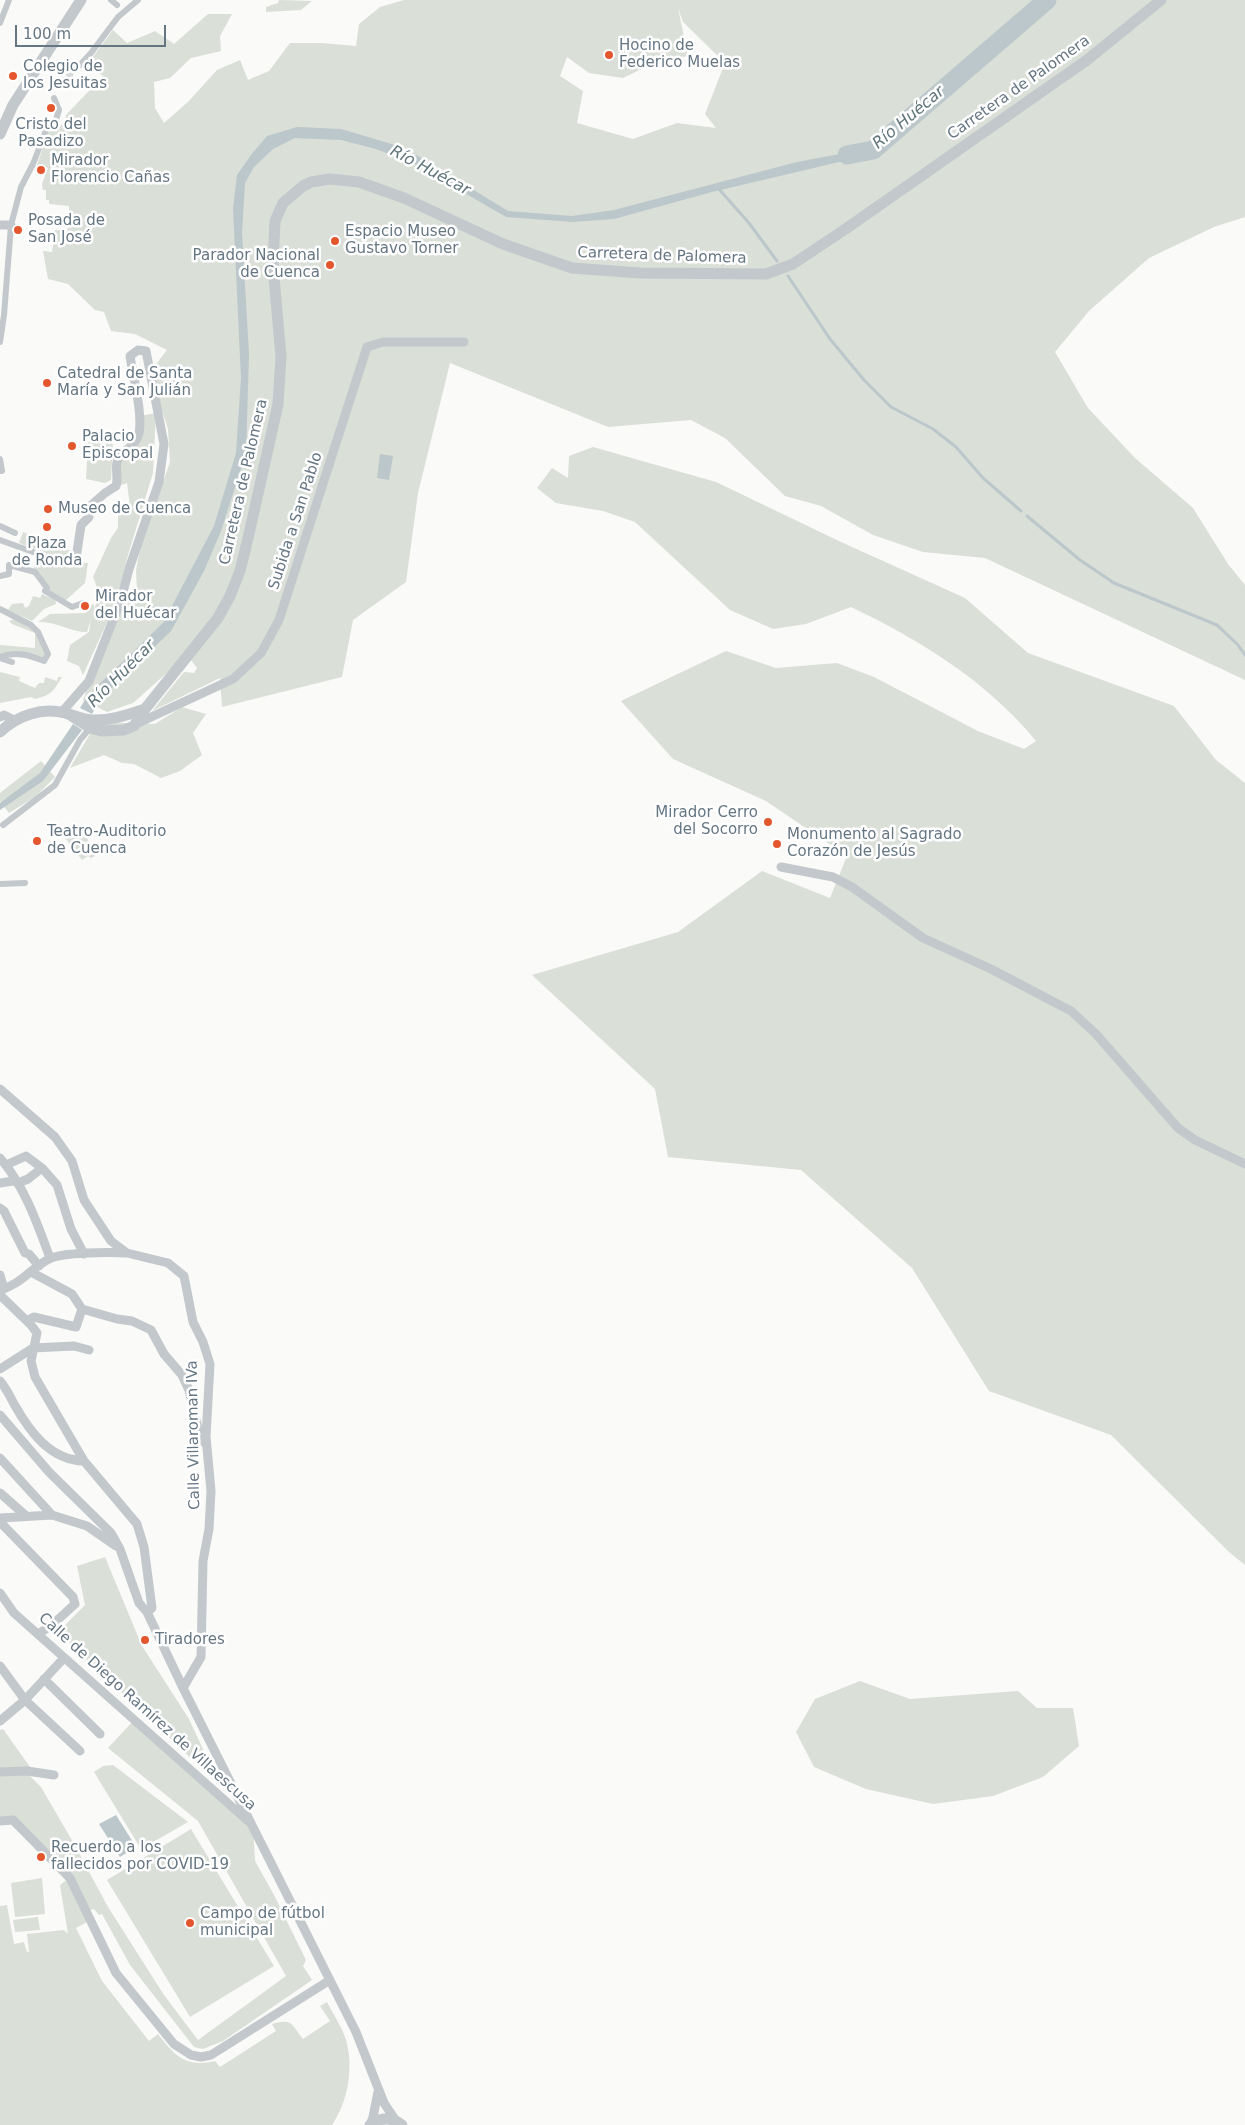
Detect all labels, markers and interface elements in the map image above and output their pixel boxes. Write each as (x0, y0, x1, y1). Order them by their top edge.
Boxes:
scale bar (18, 15, 169, 47)
text: 100 m (23, 25, 71, 43)
street label: Carretera de Palomera (944, 32, 1094, 144)
place label: Hocino de Federico Muelas (619, 37, 740, 72)
marker: Hocino de Federico Muelas (603, 49, 615, 61)
place label: Colegio de los Jesuitas (23, 58, 107, 93)
marker: Colegio de los Jesuitas (7, 70, 19, 82)
water label: Río Huécar (869, 82, 949, 154)
marker: Cristo del Pasadizo (45, 102, 57, 114)
place label: Cristo del Pasadizo (15, 116, 87, 151)
water label: Río Huécar (387, 142, 473, 200)
place label: Mirador Florencio Cañas (51, 152, 170, 187)
marker: Mirador Florencio Cañas (35, 164, 47, 176)
place label: Posada de San José (28, 212, 105, 247)
place label: Espacio Museo Gustavo Torner (345, 223, 458, 258)
marker: Posada de San José (12, 224, 24, 236)
marker: Espacio Museo Gustavo Torner (329, 235, 341, 247)
street label: Carretera de Palomera (577, 244, 747, 268)
place label: Parador Nacional de Cuenca (193, 247, 320, 282)
marker: Parador Nacional de Cuenca (324, 259, 336, 271)
place label: Catedral de Santa María y San Julián (57, 365, 192, 400)
marker: Catedral de Santa María y San Julián (41, 377, 53, 389)
street label: Carretera de Palomera (216, 397, 272, 567)
place label: Palacio Episcopal (82, 428, 153, 463)
marker: Palacio Episcopal (66, 440, 78, 452)
street label: Subida a San Pablo (265, 450, 327, 592)
place label: Museo de Cuenca (58, 500, 191, 518)
marker: Museo de Cuenca (42, 503, 54, 515)
marker: Plaza de Ronda (41, 521, 53, 533)
place label: Plaza de Ronda (12, 535, 82, 570)
place label: Mirador del Huécar (95, 588, 176, 623)
marker: Mirador del Huécar (79, 600, 91, 612)
water label: Río Huécar (84, 636, 160, 712)
place label: Mirador Cerro del Socorro (655, 804, 758, 839)
marker: Mirador Cerro del Socorro (762, 816, 774, 828)
place label: Teatro-Auditorio de Cuenca (47, 823, 166, 858)
place label: Monumento al Sagrado Corazón de Jesús (787, 826, 962, 861)
marker: Teatro-Auditorio de Cuenca (31, 835, 43, 847)
marker: Monumento al Sagrado Corazón de Jesús (771, 838, 783, 850)
street label: Calle Villaroman IVa (184, 1360, 204, 1510)
street label: Calle de Diego Ramírez de Villaescusa (34, 1609, 260, 1815)
place label: Tiradores (155, 1631, 225, 1649)
marker: Tiradores (139, 1634, 151, 1646)
place label: Recuerdo a los fallecidos por COVID-19 (51, 1839, 229, 1874)
marker: Recuerdo a los fallecidos por COVID-19 (35, 1851, 47, 1863)
place label: Campo de fútbol municipal (200, 1905, 325, 1940)
marker: Campo de fútbol municipal (184, 1917, 196, 1929)

